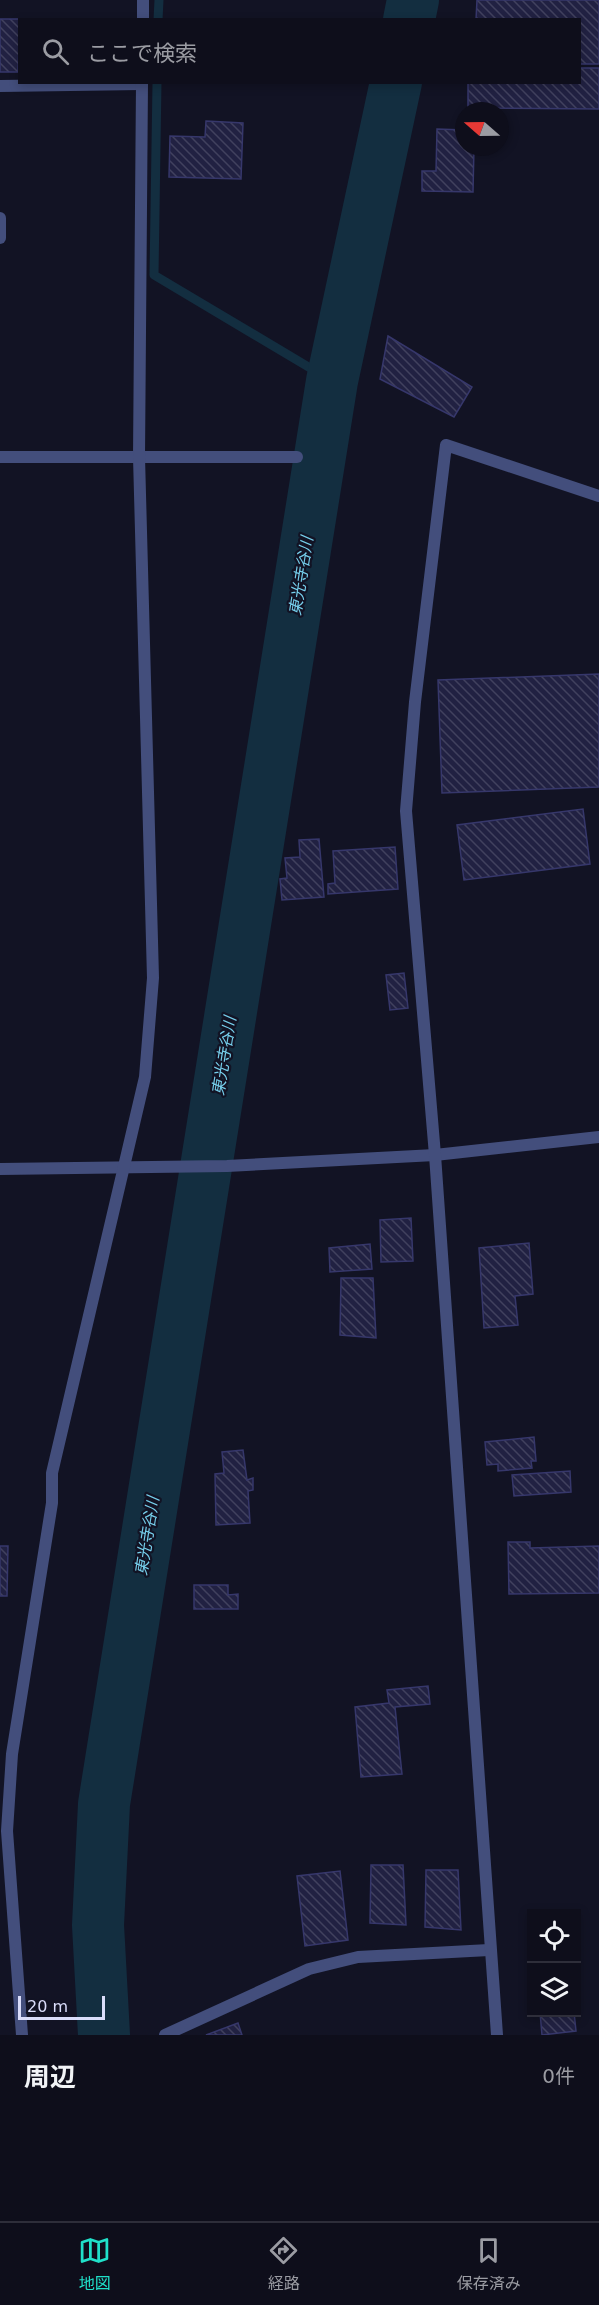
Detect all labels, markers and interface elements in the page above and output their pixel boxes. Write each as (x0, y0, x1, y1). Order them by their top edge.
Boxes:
search box (18, 18, 581, 84)
icon: search (39, 35, 72, 68)
text: ここで検索 (87, 41, 197, 66)
north arrow (455, 102, 509, 156)
water label: 東光寺谷川 (285, 533, 317, 617)
water label: 東光寺谷川 (208, 1013, 240, 1097)
water label: 東光寺谷川 (131, 1493, 163, 1577)
map controls (527, 1909, 581, 2017)
button: locate (527, 1909, 581, 1963)
button: layers (527, 1963, 581, 2017)
scale bar (18, 1993, 105, 2020)
text: 20 m (27, 1997, 68, 2016)
text: 周辺 (24, 2062, 76, 2092)
text: 0件 (542, 2064, 575, 2088)
tab: 地図 (78, 2234, 111, 2294)
tab: 経路 (267, 2234, 300, 2294)
tab: 保存済み (457, 2234, 521, 2294)

